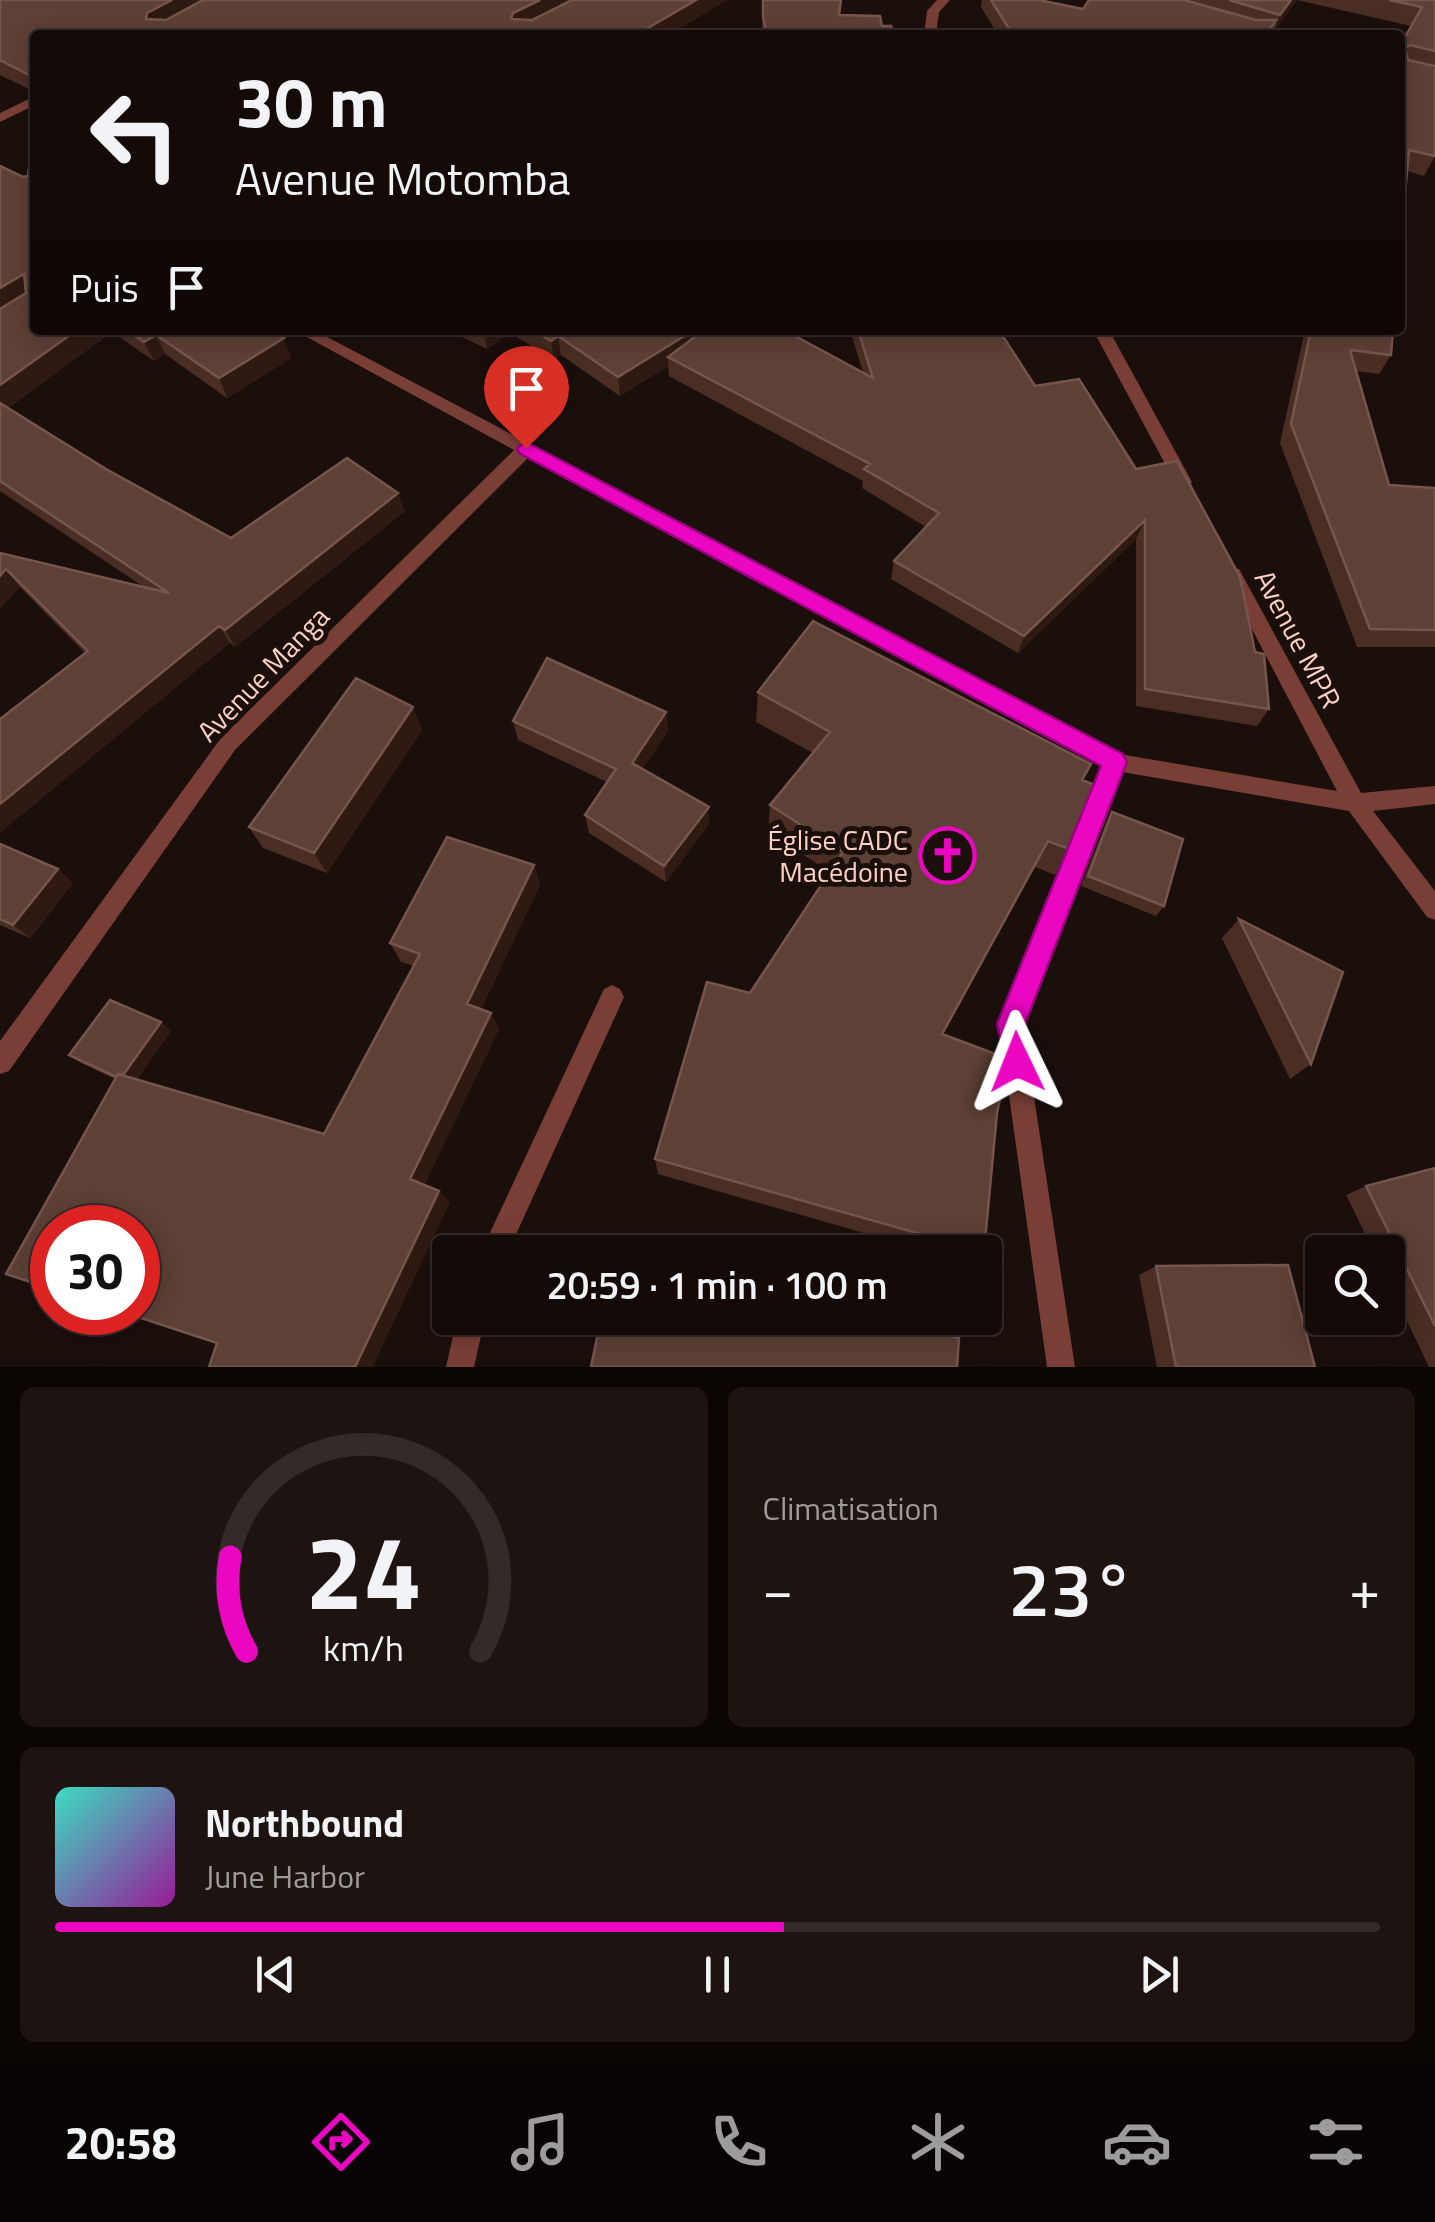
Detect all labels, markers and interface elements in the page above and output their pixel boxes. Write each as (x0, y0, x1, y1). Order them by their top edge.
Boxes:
text: 30 m (235, 48, 388, 154)
icon: left (70, 70, 200, 200)
text: Avenue Motomba (235, 144, 570, 212)
text: Puis (70, 259, 139, 317)
icon: arrive (159, 260, 214, 315)
pin (484, 346, 569, 449)
icon: arrive (499, 361, 554, 416)
street label: Avenue MPR (1244, 562, 1353, 716)
street label: Avenue Manga (186, 596, 339, 751)
place label: Église CADC Macédoine (767, 818, 908, 893)
church icon: Église CADC Macédoine (917, 826, 977, 886)
position arrow (965, 1010, 1069, 1114)
speed limit sign: 30 (30, 1205, 160, 1335)
map controls (1305, 1235, 1405, 1335)
button: search (1305, 1235, 1405, 1335)
text: 20:59 · 1 min · 100 m (546, 1256, 888, 1314)
text: Climatisation (763, 1484, 939, 1532)
text: 24 (306, 1491, 422, 1649)
text: 23° (1008, 1531, 1134, 1645)
text: − (763, 1547, 793, 1630)
text: + (1349, 1547, 1380, 1630)
text: km/h (323, 1620, 404, 1675)
text: Northbound (205, 1794, 404, 1852)
text: June Harbor (205, 1852, 365, 1900)
icon: previous (248, 1947, 303, 2002)
icon: pause (690, 1947, 745, 2002)
icon: next (1132, 1947, 1187, 2002)
icon: directions (306, 2107, 376, 2177)
icon: music (505, 2107, 575, 2177)
icon: phone (704, 2107, 774, 2177)
icon: climate (903, 2107, 973, 2177)
icon: car (1102, 2107, 1172, 2177)
icon: filters (1301, 2107, 1371, 2177)
text: 20:58 (64, 2108, 177, 2176)

